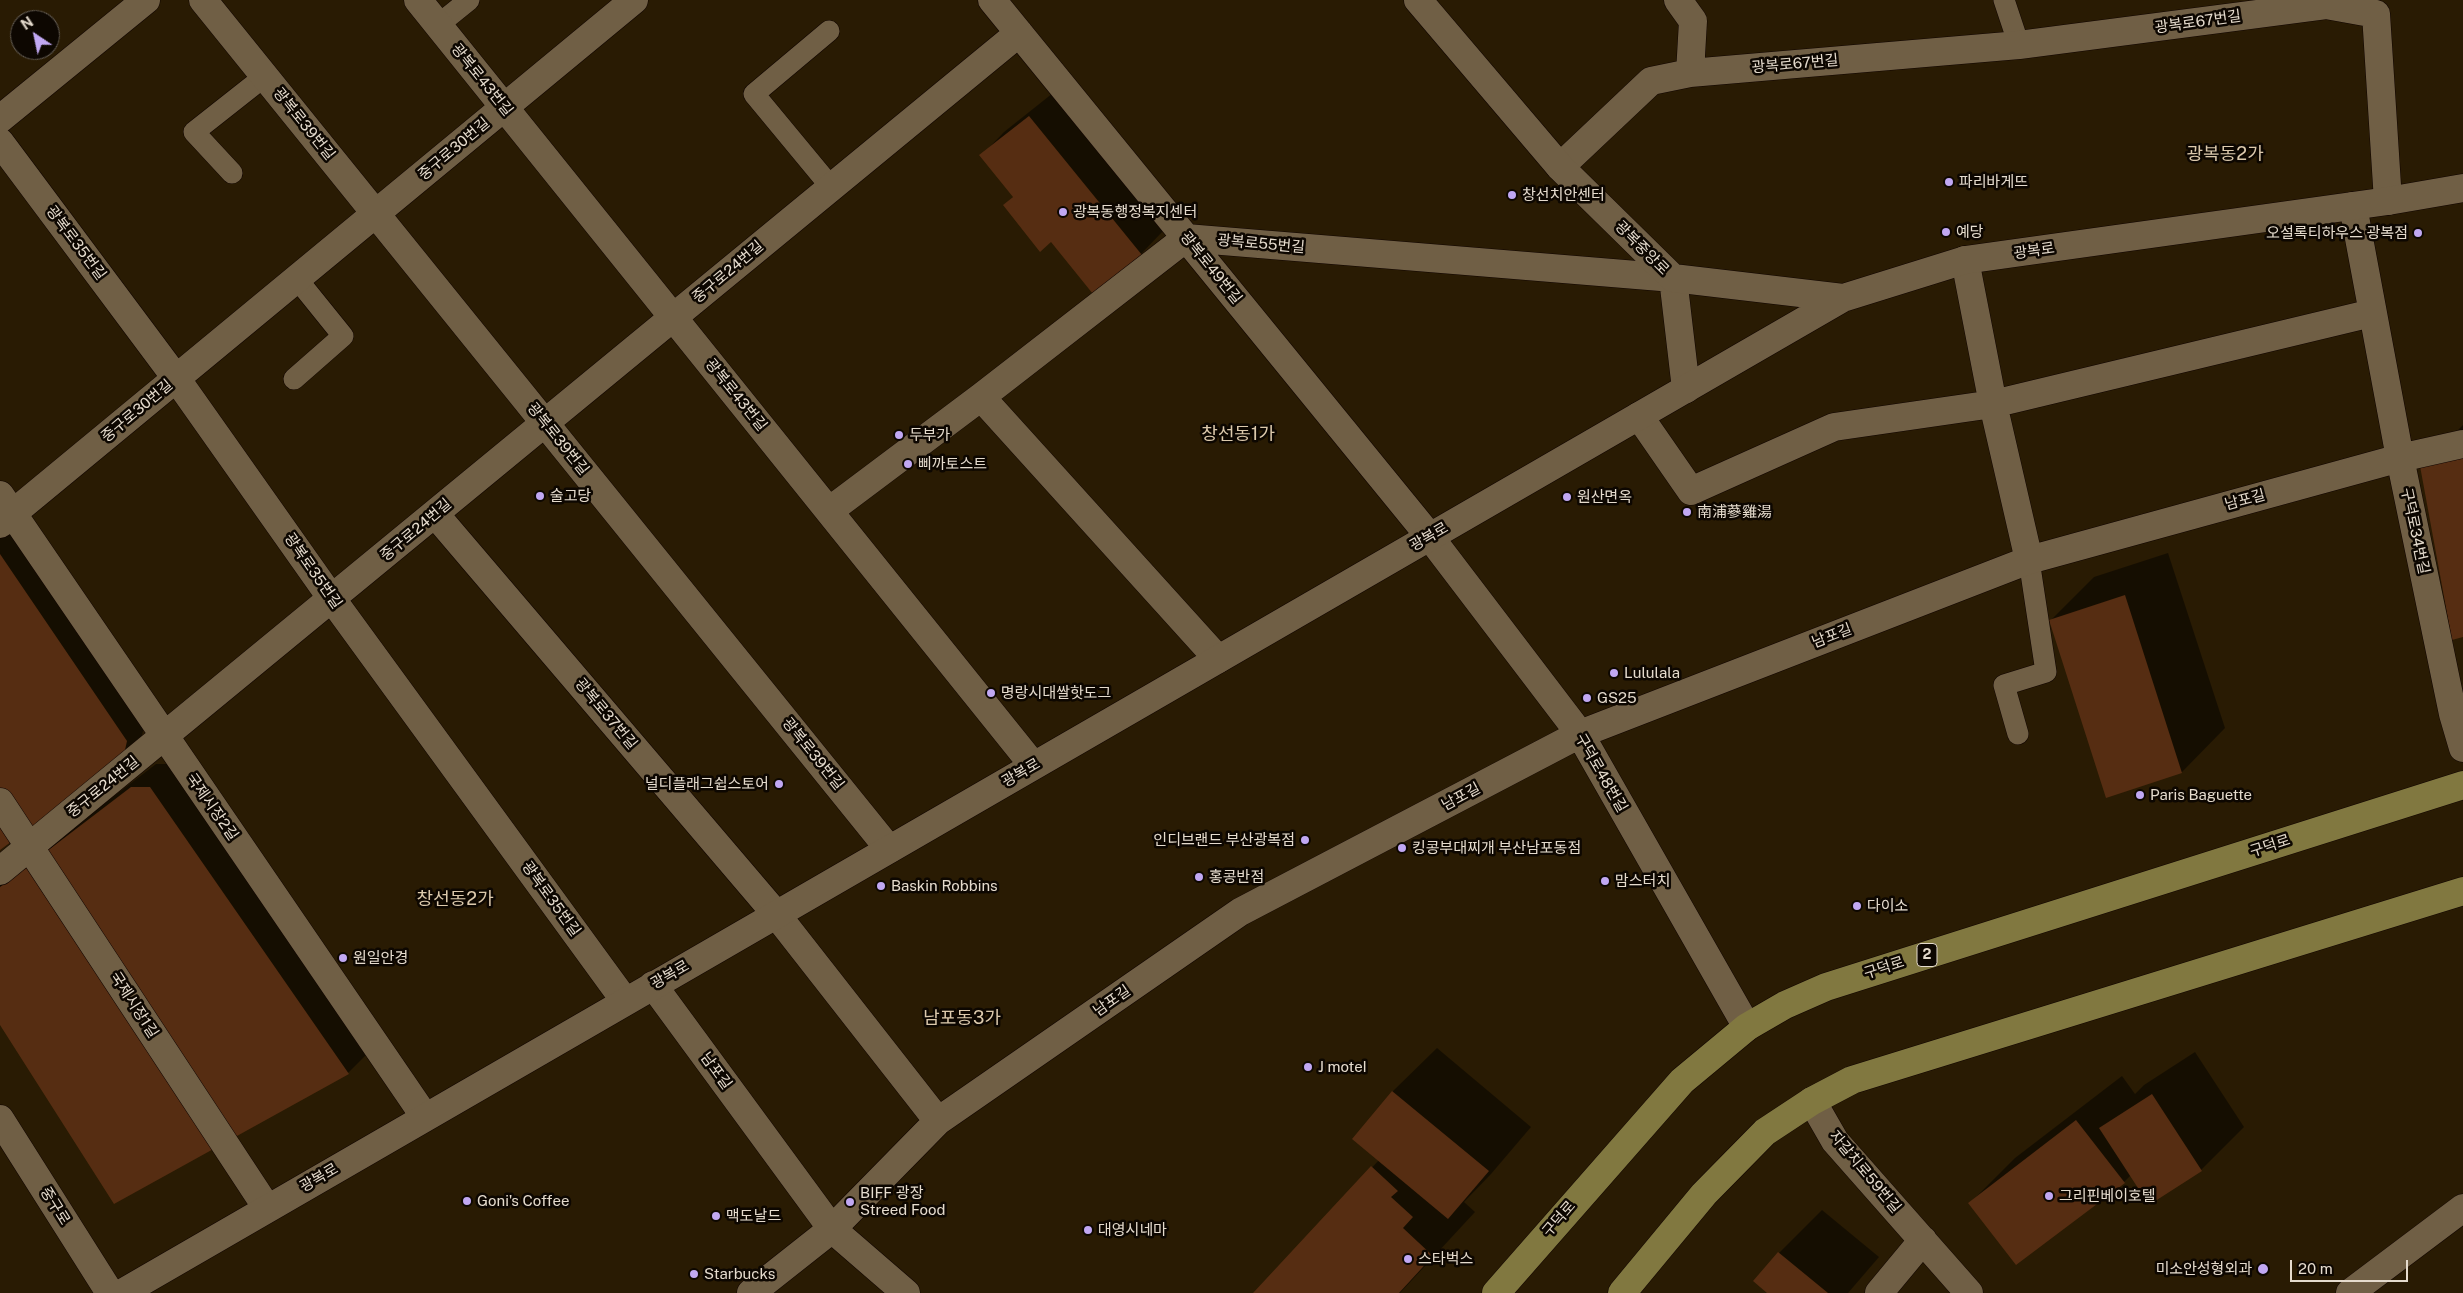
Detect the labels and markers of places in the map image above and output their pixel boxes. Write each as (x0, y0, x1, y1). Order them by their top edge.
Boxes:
place label: 파리바게뜨 (1959, 173, 2028, 191)
marker: 파리바게뜨 (1943, 176, 1955, 188)
place label: 창선치안센터 (1522, 186, 1605, 204)
marker: 창선치안센터 (1506, 189, 1518, 201)
place label: 광복동행정복지센터 (1073, 203, 1197, 221)
marker: 광복동행정복지센터 (1057, 206, 1069, 218)
place label: 예당 (1956, 223, 1984, 241)
place label: 오설록티하우스 광복점 (2266, 224, 2408, 242)
marker: 예당 (1940, 226, 1952, 238)
marker: 오설록티하우스 광복점 (2412, 227, 2424, 239)
place label: 두부가 (909, 426, 950, 444)
marker: 두부가 (893, 429, 905, 441)
place label: 삐까토스트 (918, 455, 987, 473)
marker: 삐까토스트 (902, 458, 914, 470)
place label: 술고당 (550, 487, 591, 505)
place label: 원산면옥 (1577, 488, 1632, 506)
marker: 술고당 (534, 490, 546, 502)
marker: 원산면옥 (1561, 491, 1573, 503)
place label: 南浦蔘雞湯 (1697, 503, 1772, 521)
marker: 南浦蔘雞湯 (1681, 506, 1693, 518)
place label: Lululala (1624, 664, 1680, 682)
marker: Lululala (1608, 667, 1620, 679)
place label: 명랑시대쌀핫도그 (1001, 684, 1111, 702)
marker: 명랑시대쌀핫도그 (985, 687, 997, 699)
place label: GS25 (1597, 689, 1637, 707)
marker: GS25 (1581, 692, 1593, 704)
place label: 널디플래그쉽스토어 (645, 775, 769, 793)
marker: 널디플래그쉽스토어 (773, 778, 785, 790)
place label: Paris Baguette (2150, 786, 2252, 804)
marker: Paris Baguette (2134, 789, 2146, 801)
place label: 인디브랜드 부산광복점 (1153, 831, 1295, 849)
marker: 인디브랜드 부산광복점 (1299, 834, 1311, 846)
place label: 킹콩부대찌개 부산남포동점 (1412, 839, 1581, 857)
marker: 킹콩부대찌개 부산남포동점 (1396, 842, 1408, 854)
place label: 홍콩반점 (1209, 868, 1264, 886)
marker: 홍콩반점 (1193, 871, 1205, 883)
place label: 맘스터치 (1615, 872, 1670, 890)
marker: 맘스터치 (1599, 875, 1611, 887)
place label: Baskin Robbins (891, 877, 998, 895)
marker: Baskin Robbins (875, 880, 887, 892)
place label: 다이소 (1867, 897, 1908, 915)
marker: 다이소 (1851, 900, 1863, 912)
place label: 원일안경 (353, 949, 408, 967)
marker: 원일안경 (337, 952, 349, 964)
place label: J moteI (1318, 1058, 1367, 1076)
marker: J moteI (1302, 1061, 1314, 1073)
place label: BIFF 광장 Streed Food (860, 1184, 946, 1219)
place label: 그리핀베이호텔 (2059, 1187, 2156, 1205)
marker: 그리핀베이호텔 (2043, 1190, 2055, 1202)
place label: Goni's Coffee (477, 1192, 569, 1210)
marker: Goni's Coffee (461, 1195, 473, 1207)
marker: BIFF 광장 Streed Food (844, 1196, 856, 1208)
place label: 맥도날드 (726, 1207, 781, 1225)
marker: 맥도날드 (710, 1210, 722, 1222)
place label: 대영시네마 (1098, 1221, 1167, 1239)
marker: 대영시네마 (1082, 1224, 1094, 1236)
place label: 스타벅스 (1418, 1250, 1473, 1268)
marker: 스타벅스 (1402, 1253, 1414, 1265)
place label: 미소안성형외과 (2155, 1260, 2252, 1278)
marker: 미소안성형외과 (2256, 1262, 2270, 1276)
place label: Starbucks (704, 1265, 775, 1283)
marker: Starbucks (688, 1268, 700, 1280)

